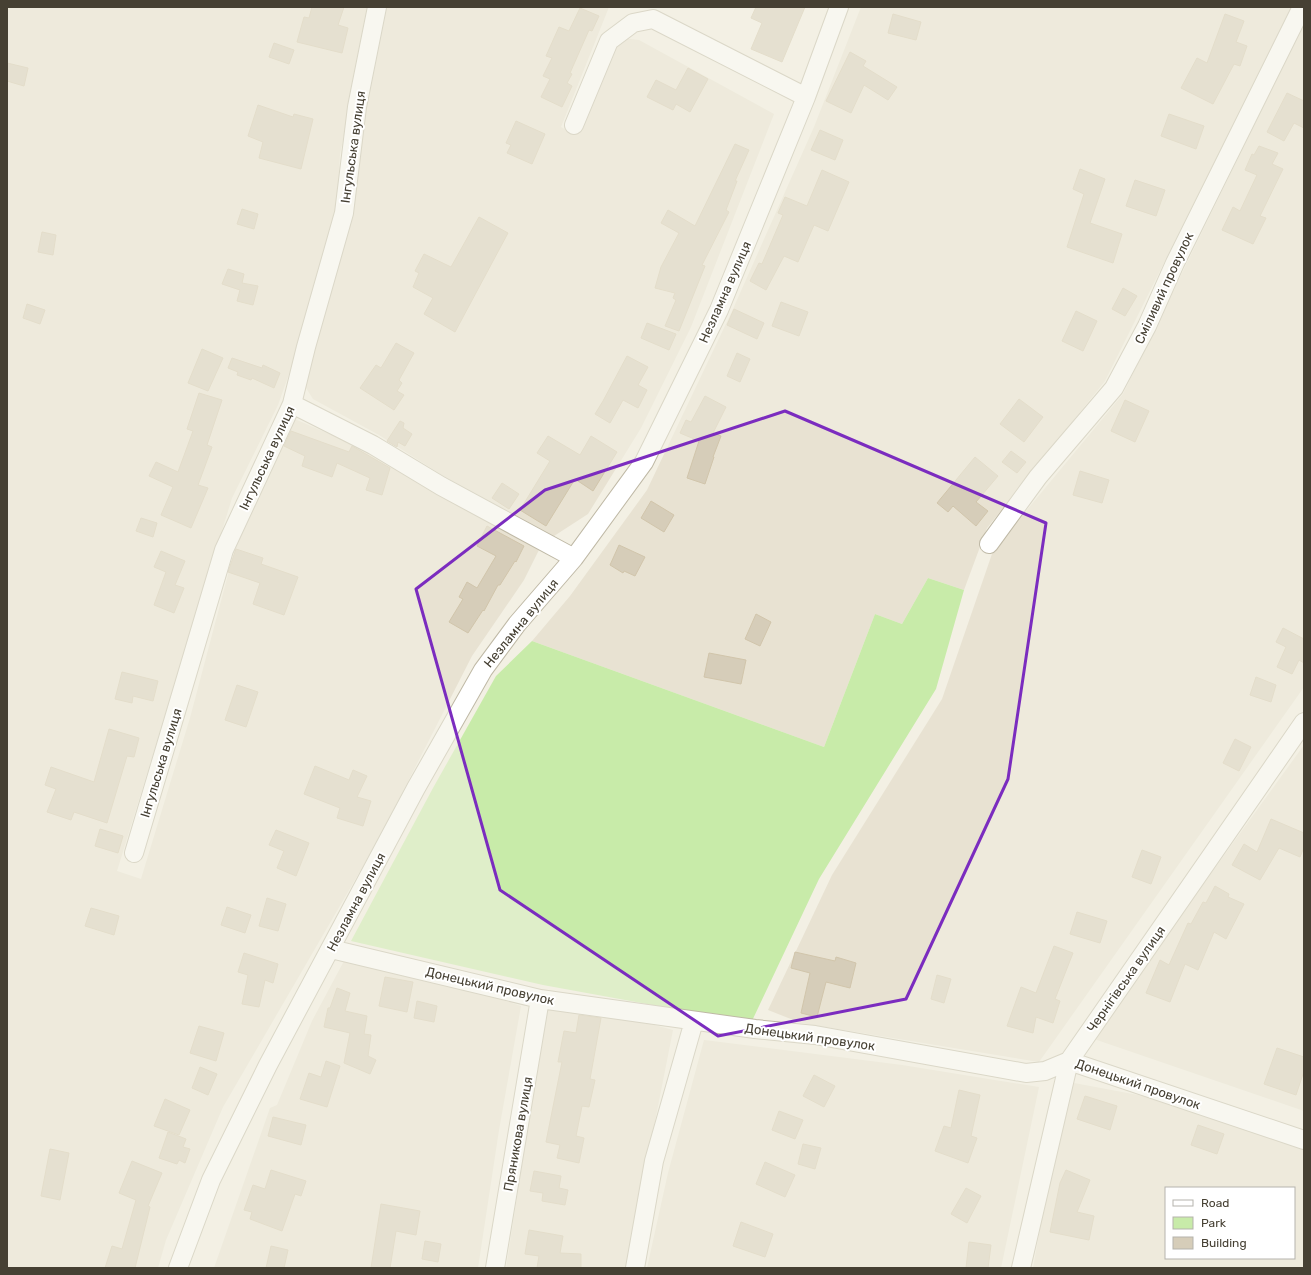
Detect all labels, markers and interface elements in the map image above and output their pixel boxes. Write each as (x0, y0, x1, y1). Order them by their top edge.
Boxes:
street label: Інгульська вулиця (338, 90, 368, 204)
street label: Сміливий провулок (1132, 230, 1196, 346)
street label: Незламна вулиця (696, 239, 754, 345)
street label: Інгульська вулиця (236, 403, 298, 513)
street label: Незламна вулиця (481, 576, 561, 670)
street label: Інгульська вулиця (137, 707, 185, 819)
street label: Незламна вулиця (324, 850, 388, 954)
street label: Чернігівська вулиця (1084, 923, 1168, 1035)
street label: Донецький провулок (424, 964, 556, 1008)
street label: Донецький провулок (744, 1020, 876, 1054)
street label: Донецький провулок (1073, 1056, 1203, 1112)
street label: Пряникова вулиця (501, 1075, 535, 1193)
legend (1165, 1187, 1295, 1259)
text: Road (1201, 1196, 1229, 1210)
text: Park (1201, 1216, 1227, 1230)
text: Building (1201, 1236, 1247, 1250)

